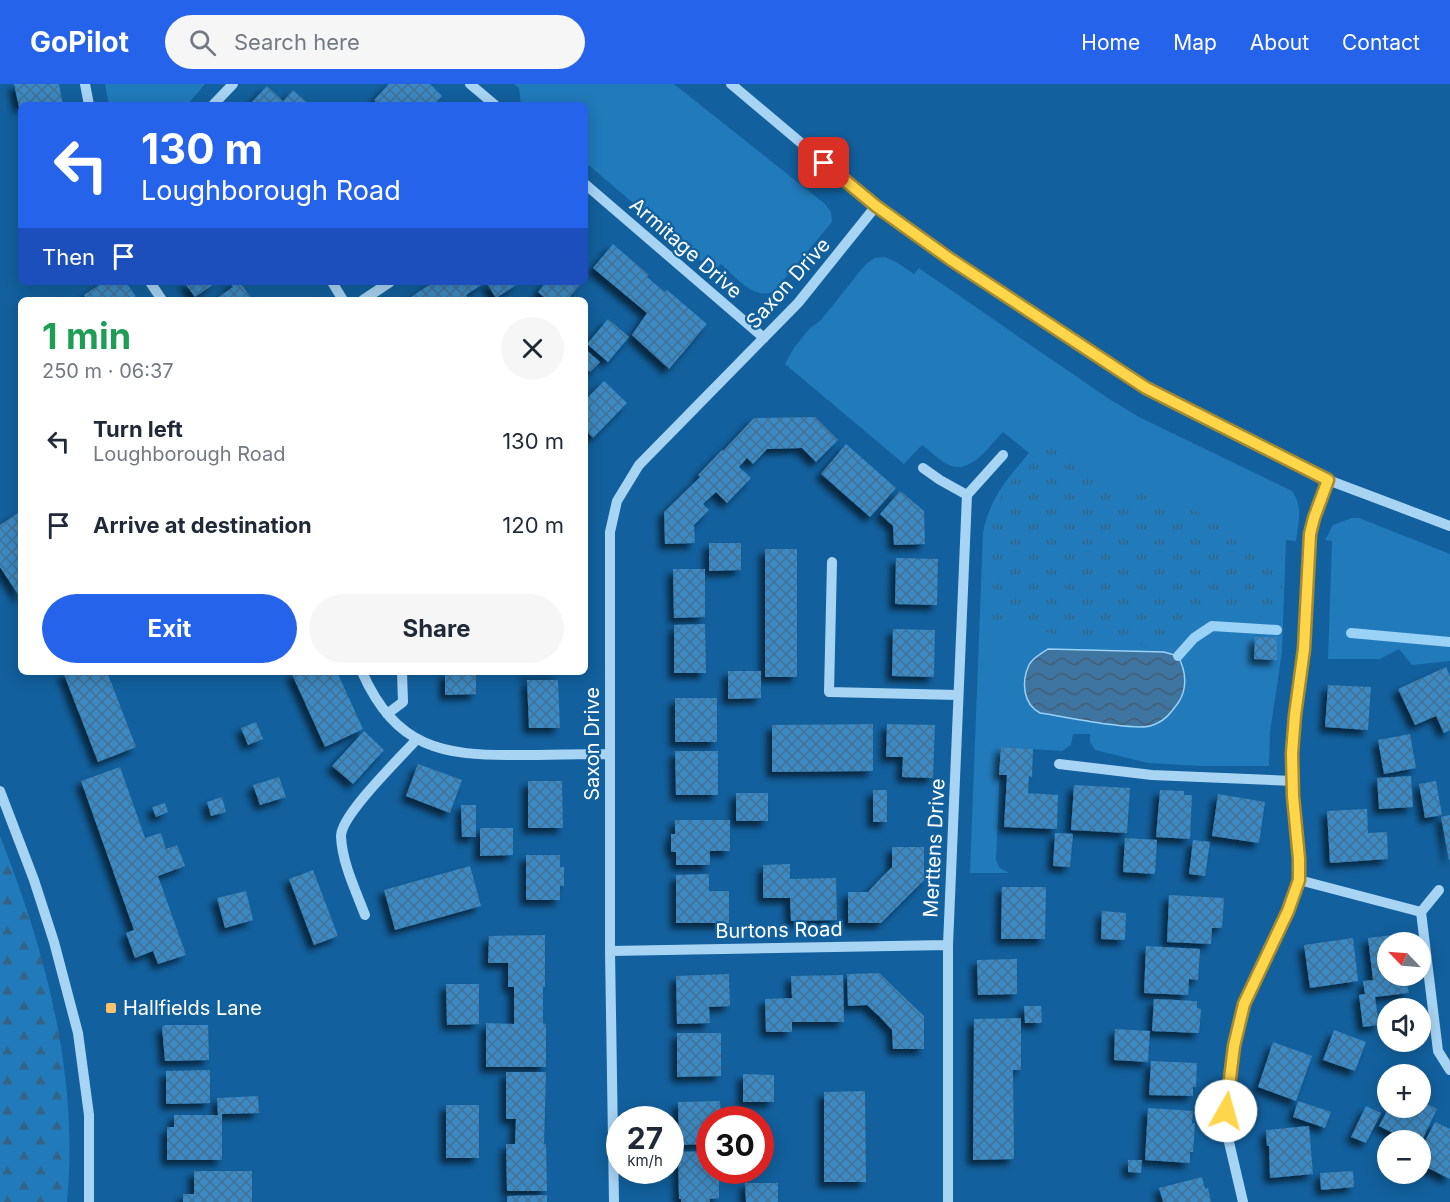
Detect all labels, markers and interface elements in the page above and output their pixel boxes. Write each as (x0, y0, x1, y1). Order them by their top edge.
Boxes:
search box (165, 15, 585, 69)
text: GoPilot (30, 25, 129, 59)
icon: search (186, 26, 219, 59)
text: Search here (234, 29, 360, 55)
text: Home (1081, 30, 1140, 55)
text: Map (1173, 30, 1217, 55)
text: About (1250, 30, 1309, 55)
text: Contact (1342, 30, 1420, 55)
text: 130 m (141, 123, 263, 174)
icon: left (42, 126, 120, 204)
pin (798, 137, 849, 188)
icon: arrive (807, 146, 840, 179)
text: Loughborough Road (141, 174, 401, 207)
street label: Armitage Drive (625, 193, 747, 303)
street label: Saxon Drive (741, 233, 835, 333)
icon: arrive (107, 240, 140, 273)
text: Then (42, 244, 95, 270)
text: 1 min (42, 314, 131, 358)
button: close (501, 317, 564, 380)
text: 250 m · 06:37 (42, 359, 174, 383)
text: Turn left (93, 416, 183, 442)
icon: left (42, 425, 75, 458)
text: 130 m (502, 428, 564, 454)
text: Loughborough Road (93, 442, 285, 466)
icon: arrive (42, 509, 75, 542)
text: Arrive at destination (93, 512, 312, 538)
text: 120 m (502, 512, 564, 538)
button: Exit (42, 594, 297, 663)
button: Share (309, 594, 564, 663)
street label: Saxon Drive (580, 687, 604, 801)
street label: Merttens Drive (918, 778, 950, 918)
street label: Burtons Road (715, 917, 843, 943)
north arrow (1377, 932, 1431, 986)
map controls (1377, 932, 1431, 1184)
place label: Hallfields Lane (123, 996, 262, 1020)
button: sound (1377, 998, 1431, 1052)
marker: Hallfields Lane (104, 1001, 118, 1015)
button: + (1377, 1064, 1431, 1118)
position arrow (1194, 1079, 1258, 1143)
speed limit sign: 30 (696, 1106, 774, 1184)
text: 27 (627, 1120, 663, 1156)
button: − (1377, 1130, 1431, 1184)
text: km/h (627, 1151, 663, 1170)

